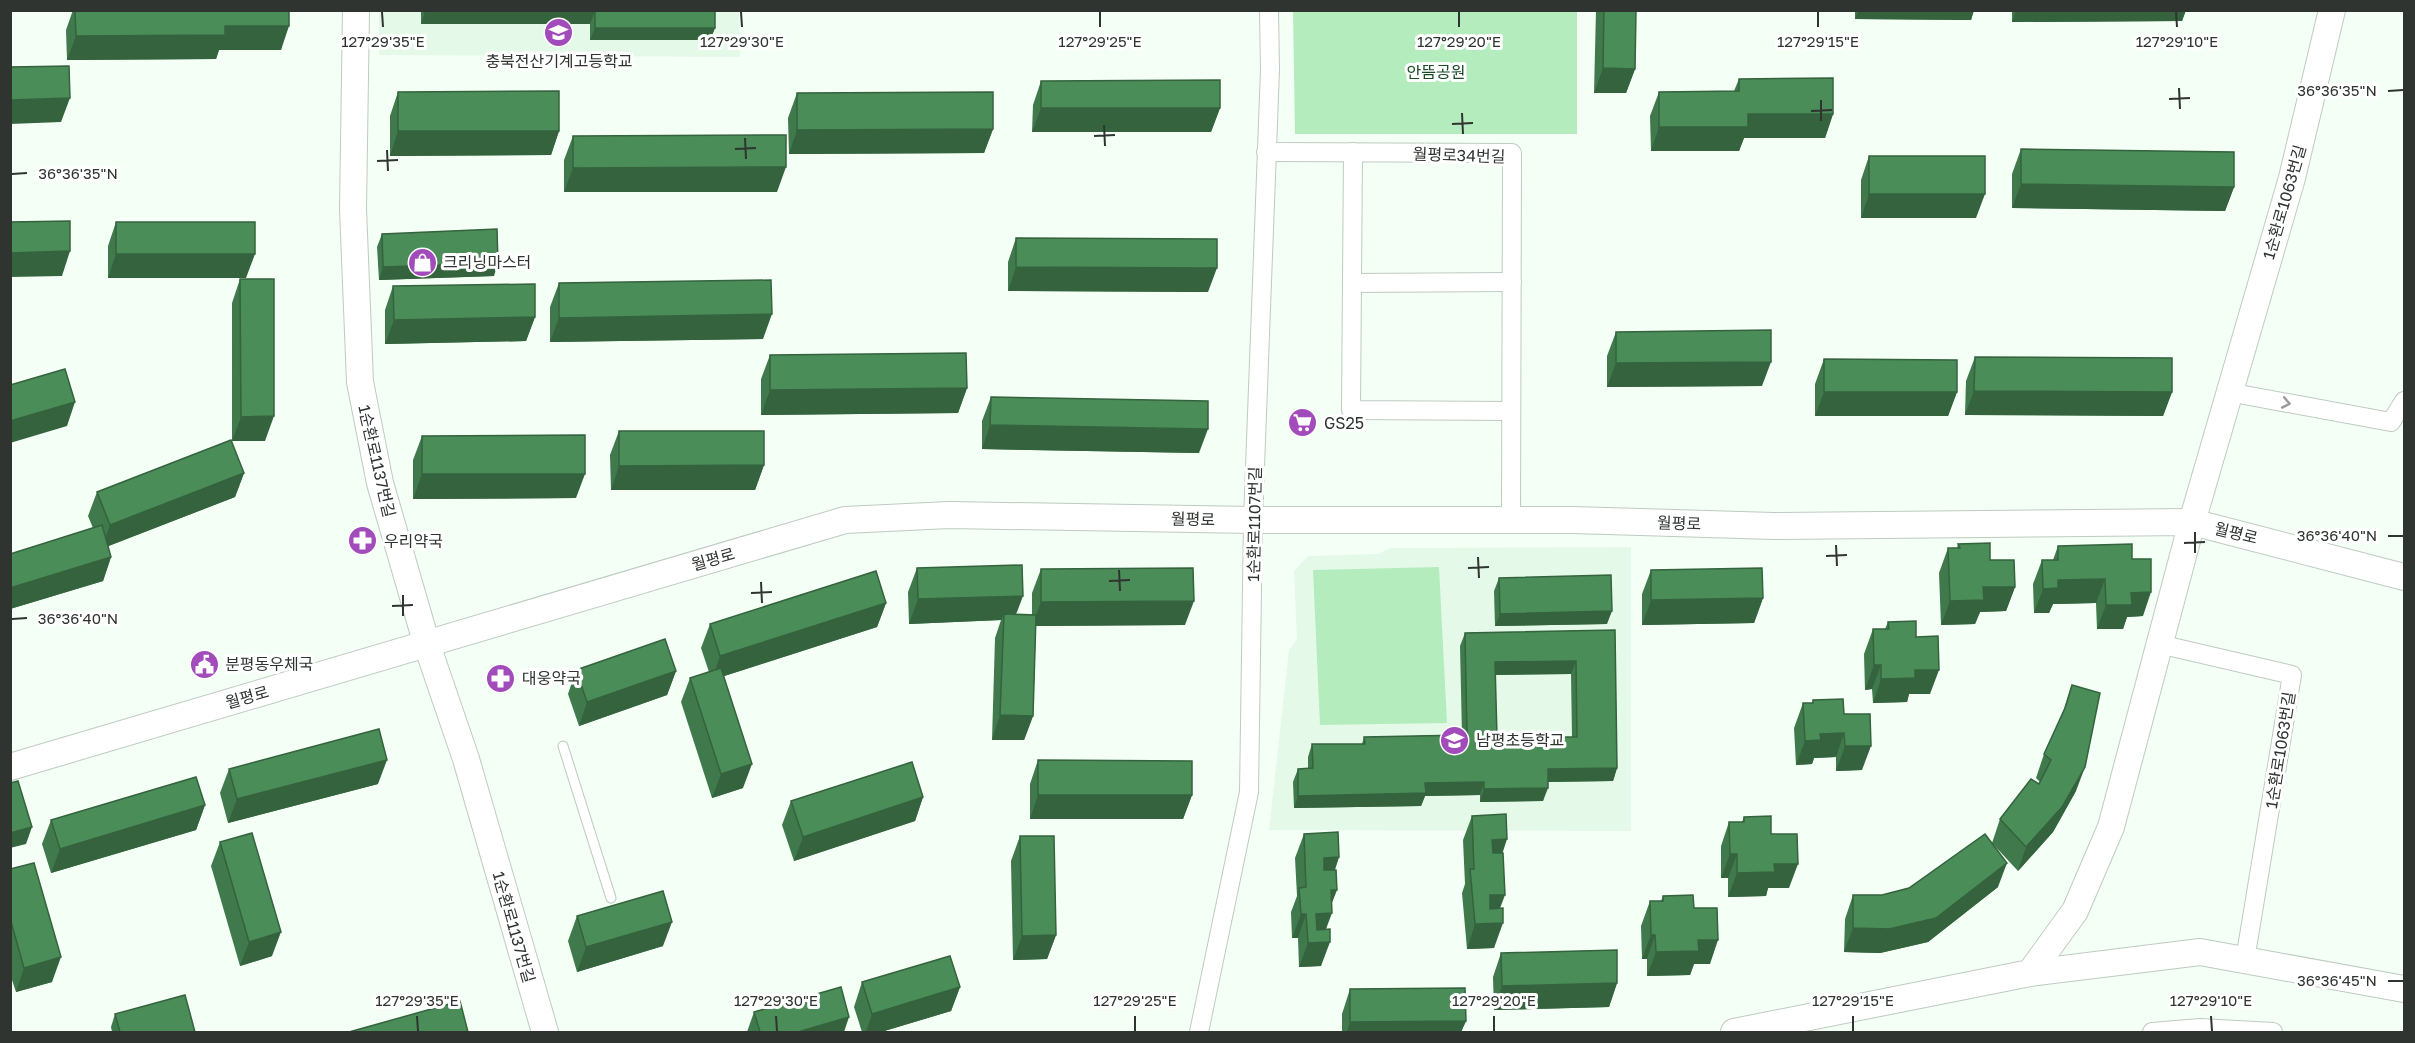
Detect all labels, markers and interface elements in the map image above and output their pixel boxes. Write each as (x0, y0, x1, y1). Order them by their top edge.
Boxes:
school or university icon: 충북전산기계고등학교 (543, 17, 575, 49)
text: 127°29'35"E (341, 32, 425, 50)
text: 127°29'30"E (700, 32, 784, 50)
text: 127°29'25"E (1058, 32, 1142, 50)
text: 127°29'20"E (1417, 32, 1501, 50)
text: 127°29'15"E (1777, 32, 1859, 50)
text: 127°29'10"E (2136, 32, 2218, 50)
place label: 충북전산기계고등학교 (485, 51, 633, 71)
park label: 안뜸공원 (1407, 62, 1465, 82)
text: 36°36'35"N (2297, 81, 2377, 99)
street label: 1순환로1063번길 (2258, 142, 2310, 262)
street label: 월평로34번길 (1412, 143, 1506, 167)
text: 36°36'35"N (38, 164, 118, 182)
shop icon: 크리닝마스터 (406, 246, 438, 278)
place label: 크리닝마스터 (443, 252, 531, 272)
one-way arrow (2281, 396, 2291, 409)
street label: 1순환로1137번길 (354, 403, 400, 519)
supermarket icon: GS25 (1287, 407, 1319, 439)
place label: GS25 (1324, 413, 1364, 433)
street label: 1순환로1107번길 (1243, 466, 1265, 582)
street label: 월평로 (1171, 509, 1216, 529)
street label: 월평로 (1657, 512, 1702, 534)
street label: 월평로 (2212, 518, 2260, 548)
pharmacy icon: 우리약국 (347, 525, 379, 557)
text: 36°36'40"N (2297, 526, 2377, 544)
place label: 우리약국 (384, 531, 443, 551)
street label: 월평로 (689, 543, 737, 575)
text: 36°36'40"N (38, 609, 118, 627)
public building icon: 분평동우체국 (188, 648, 220, 680)
place label: 분평동우체국 (225, 654, 313, 674)
pharmacy icon: 대웅약국 (485, 662, 517, 694)
place label: 대웅약국 (522, 668, 581, 688)
street label: 월평로 (223, 681, 271, 713)
street label: 1순환로1063번길 (2261, 690, 2299, 810)
school or university icon: 남평초등학교 (1439, 724, 1471, 756)
place label: 남평초등학교 (1476, 730, 1564, 750)
street label: 1순환로1137번길 (489, 869, 539, 985)
text: 36°36'45"N (2297, 971, 2377, 989)
text: 127°29'35"E (375, 991, 459, 1009)
text: 127°29'30"E (734, 991, 818, 1009)
text: 127°29'25"E (1093, 991, 1177, 1009)
text: 127°29'20"E (1452, 991, 1536, 1009)
text: 127°29'15"E (1812, 991, 1894, 1009)
text: 127°29'10"E (2170, 991, 2252, 1009)

